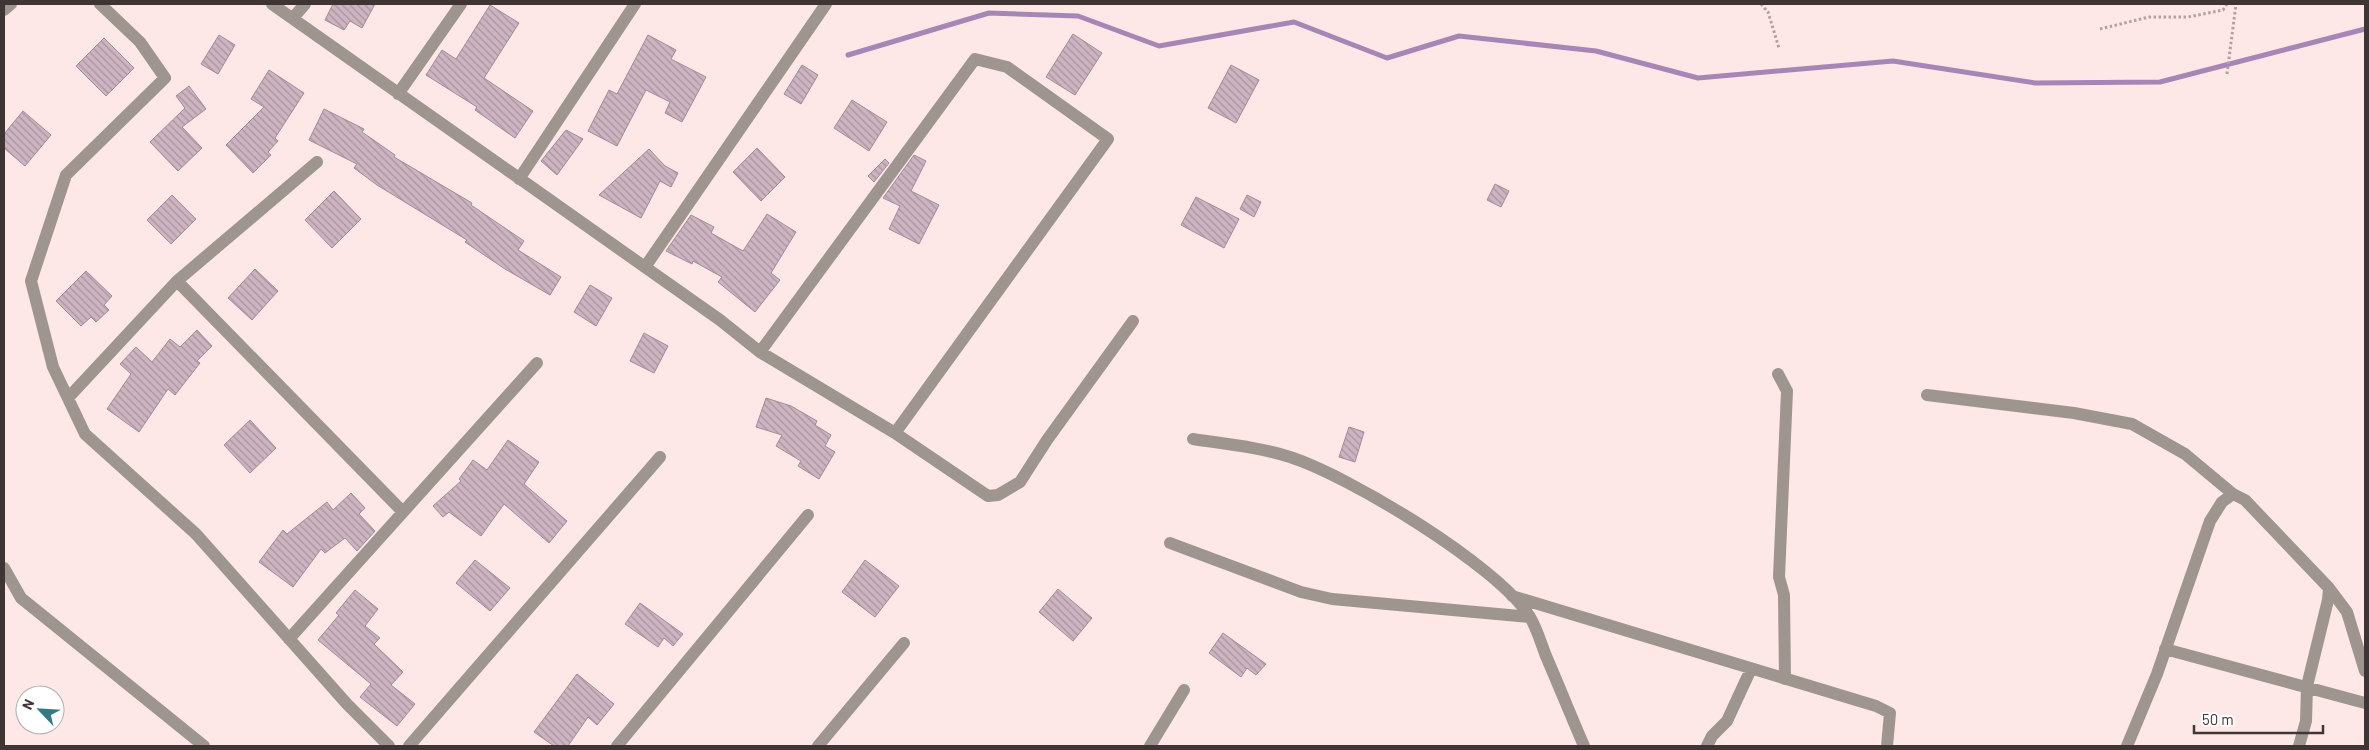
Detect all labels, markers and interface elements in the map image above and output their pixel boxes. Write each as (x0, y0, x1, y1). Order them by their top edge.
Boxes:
north arrow (15, 685, 65, 735)
text: N (18, 696, 37, 712)
scale bar (2194, 702, 2323, 734)
text: 50 m (2202, 710, 2234, 728)

